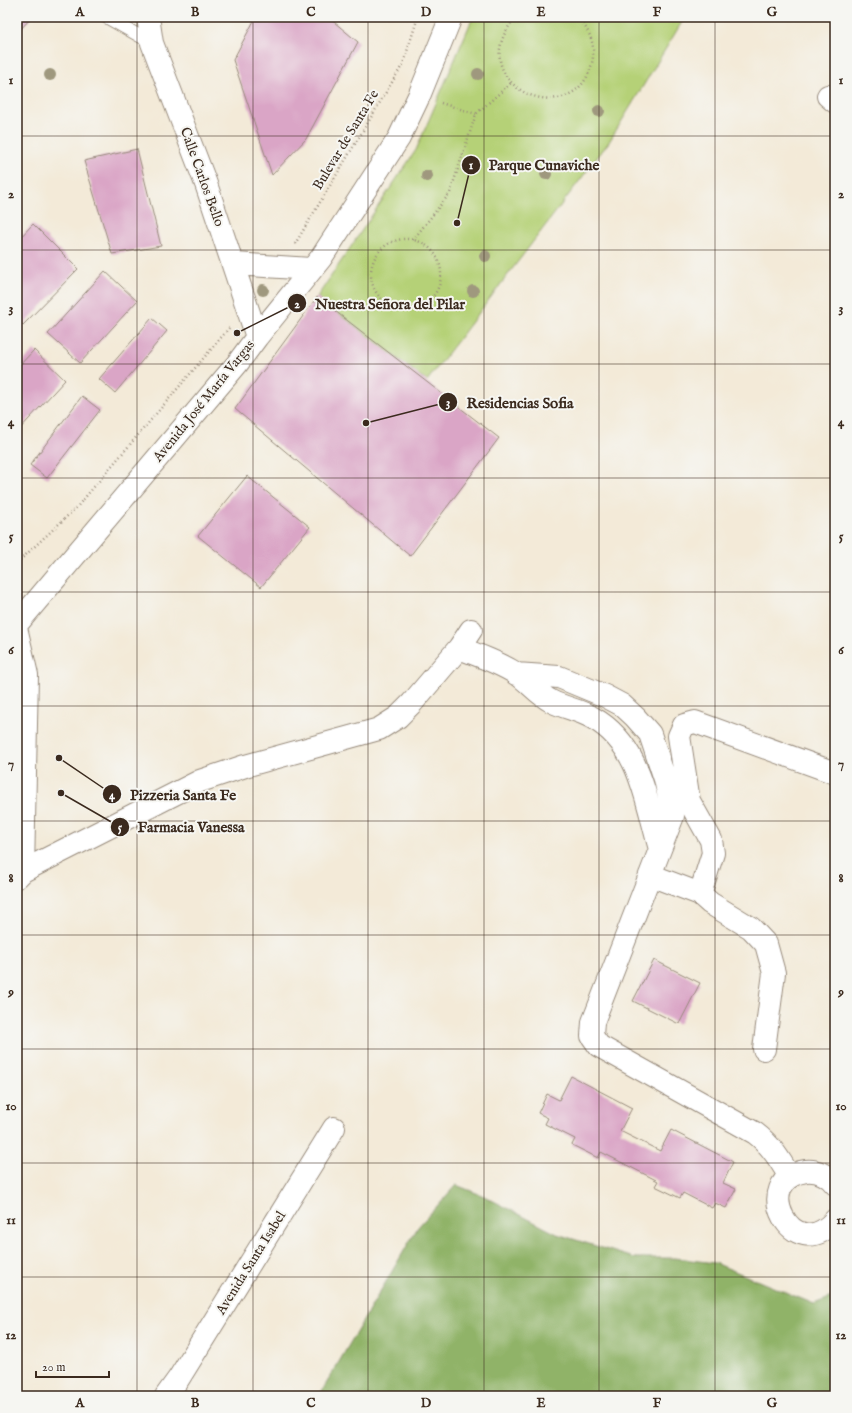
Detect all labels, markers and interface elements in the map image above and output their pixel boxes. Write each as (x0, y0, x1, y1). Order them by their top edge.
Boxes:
text: A (75, 4, 86, 21)
text: B (191, 4, 200, 21)
text: C (306, 4, 316, 21)
text: D (421, 4, 432, 21)
text: E (536, 4, 546, 21)
text: F (653, 4, 662, 21)
text: G (767, 4, 778, 21)
text: 1 (9, 72, 14, 89)
text: 1 (839, 72, 844, 89)
street label: Bulevar de Santa Fe (309, 86, 383, 193)
street label: Calle Carlos Bello (176, 125, 228, 230)
callout: Parque Cunaviche (461, 151, 607, 178)
text: Parque Cunaviche (489, 156, 599, 175)
text: 1 (469, 158, 474, 173)
text: 2 (8, 186, 14, 203)
text: 2 (838, 186, 844, 203)
callout: Nuestra Señora del Pilar (287, 290, 472, 317)
text: Nuestra Señora del Pilar (314, 295, 465, 314)
text: 2 (294, 297, 300, 312)
text: 3 (9, 300, 14, 317)
text: 3 (839, 300, 844, 317)
street label: Avenida José María Vargas (149, 336, 259, 466)
callout: Residencias Sofia (438, 389, 581, 416)
text: Residencias Sofia (467, 394, 574, 413)
text: 3 (446, 395, 450, 410)
text: 4 (8, 414, 15, 431)
text: 4 (838, 414, 845, 431)
text: 5 (9, 528, 14, 545)
text: 5 (839, 528, 844, 545)
text: 6 (8, 642, 14, 659)
text: 6 (838, 642, 844, 659)
text: 7 (8, 756, 14, 773)
text: 7 (838, 756, 844, 773)
callout: Pizzeria Santa Fe (102, 781, 244, 808)
text: Pizzeria Santa Fe (130, 786, 236, 805)
text: 4 (109, 788, 116, 803)
callout: Farmacia Vanessa (110, 813, 252, 840)
text: Farmacia Vanessa (138, 818, 245, 837)
text: 5 (118, 820, 123, 835)
text: 8 (8, 870, 14, 887)
text: 8 (838, 870, 844, 887)
text: 9 (7, 984, 14, 1001)
text: 9 (837, 984, 844, 1001)
text: 10 (5, 1098, 17, 1115)
text: 10 (835, 1098, 847, 1115)
street label: Avenida Santa Isabel (211, 1208, 290, 1319)
text: 11 (6, 1212, 16, 1229)
text: 11 (836, 1212, 846, 1229)
text: 12 (6, 1327, 16, 1344)
text: 12 (836, 1327, 846, 1344)
scale bar (36, 1353, 109, 1379)
text: 20 m (42, 1360, 65, 1375)
text: A (75, 1395, 86, 1412)
text: B (191, 1395, 200, 1412)
text: C (306, 1395, 316, 1412)
text: D (421, 1395, 432, 1412)
text: E (536, 1395, 546, 1412)
text: F (653, 1395, 662, 1412)
text: G (767, 1395, 778, 1412)

